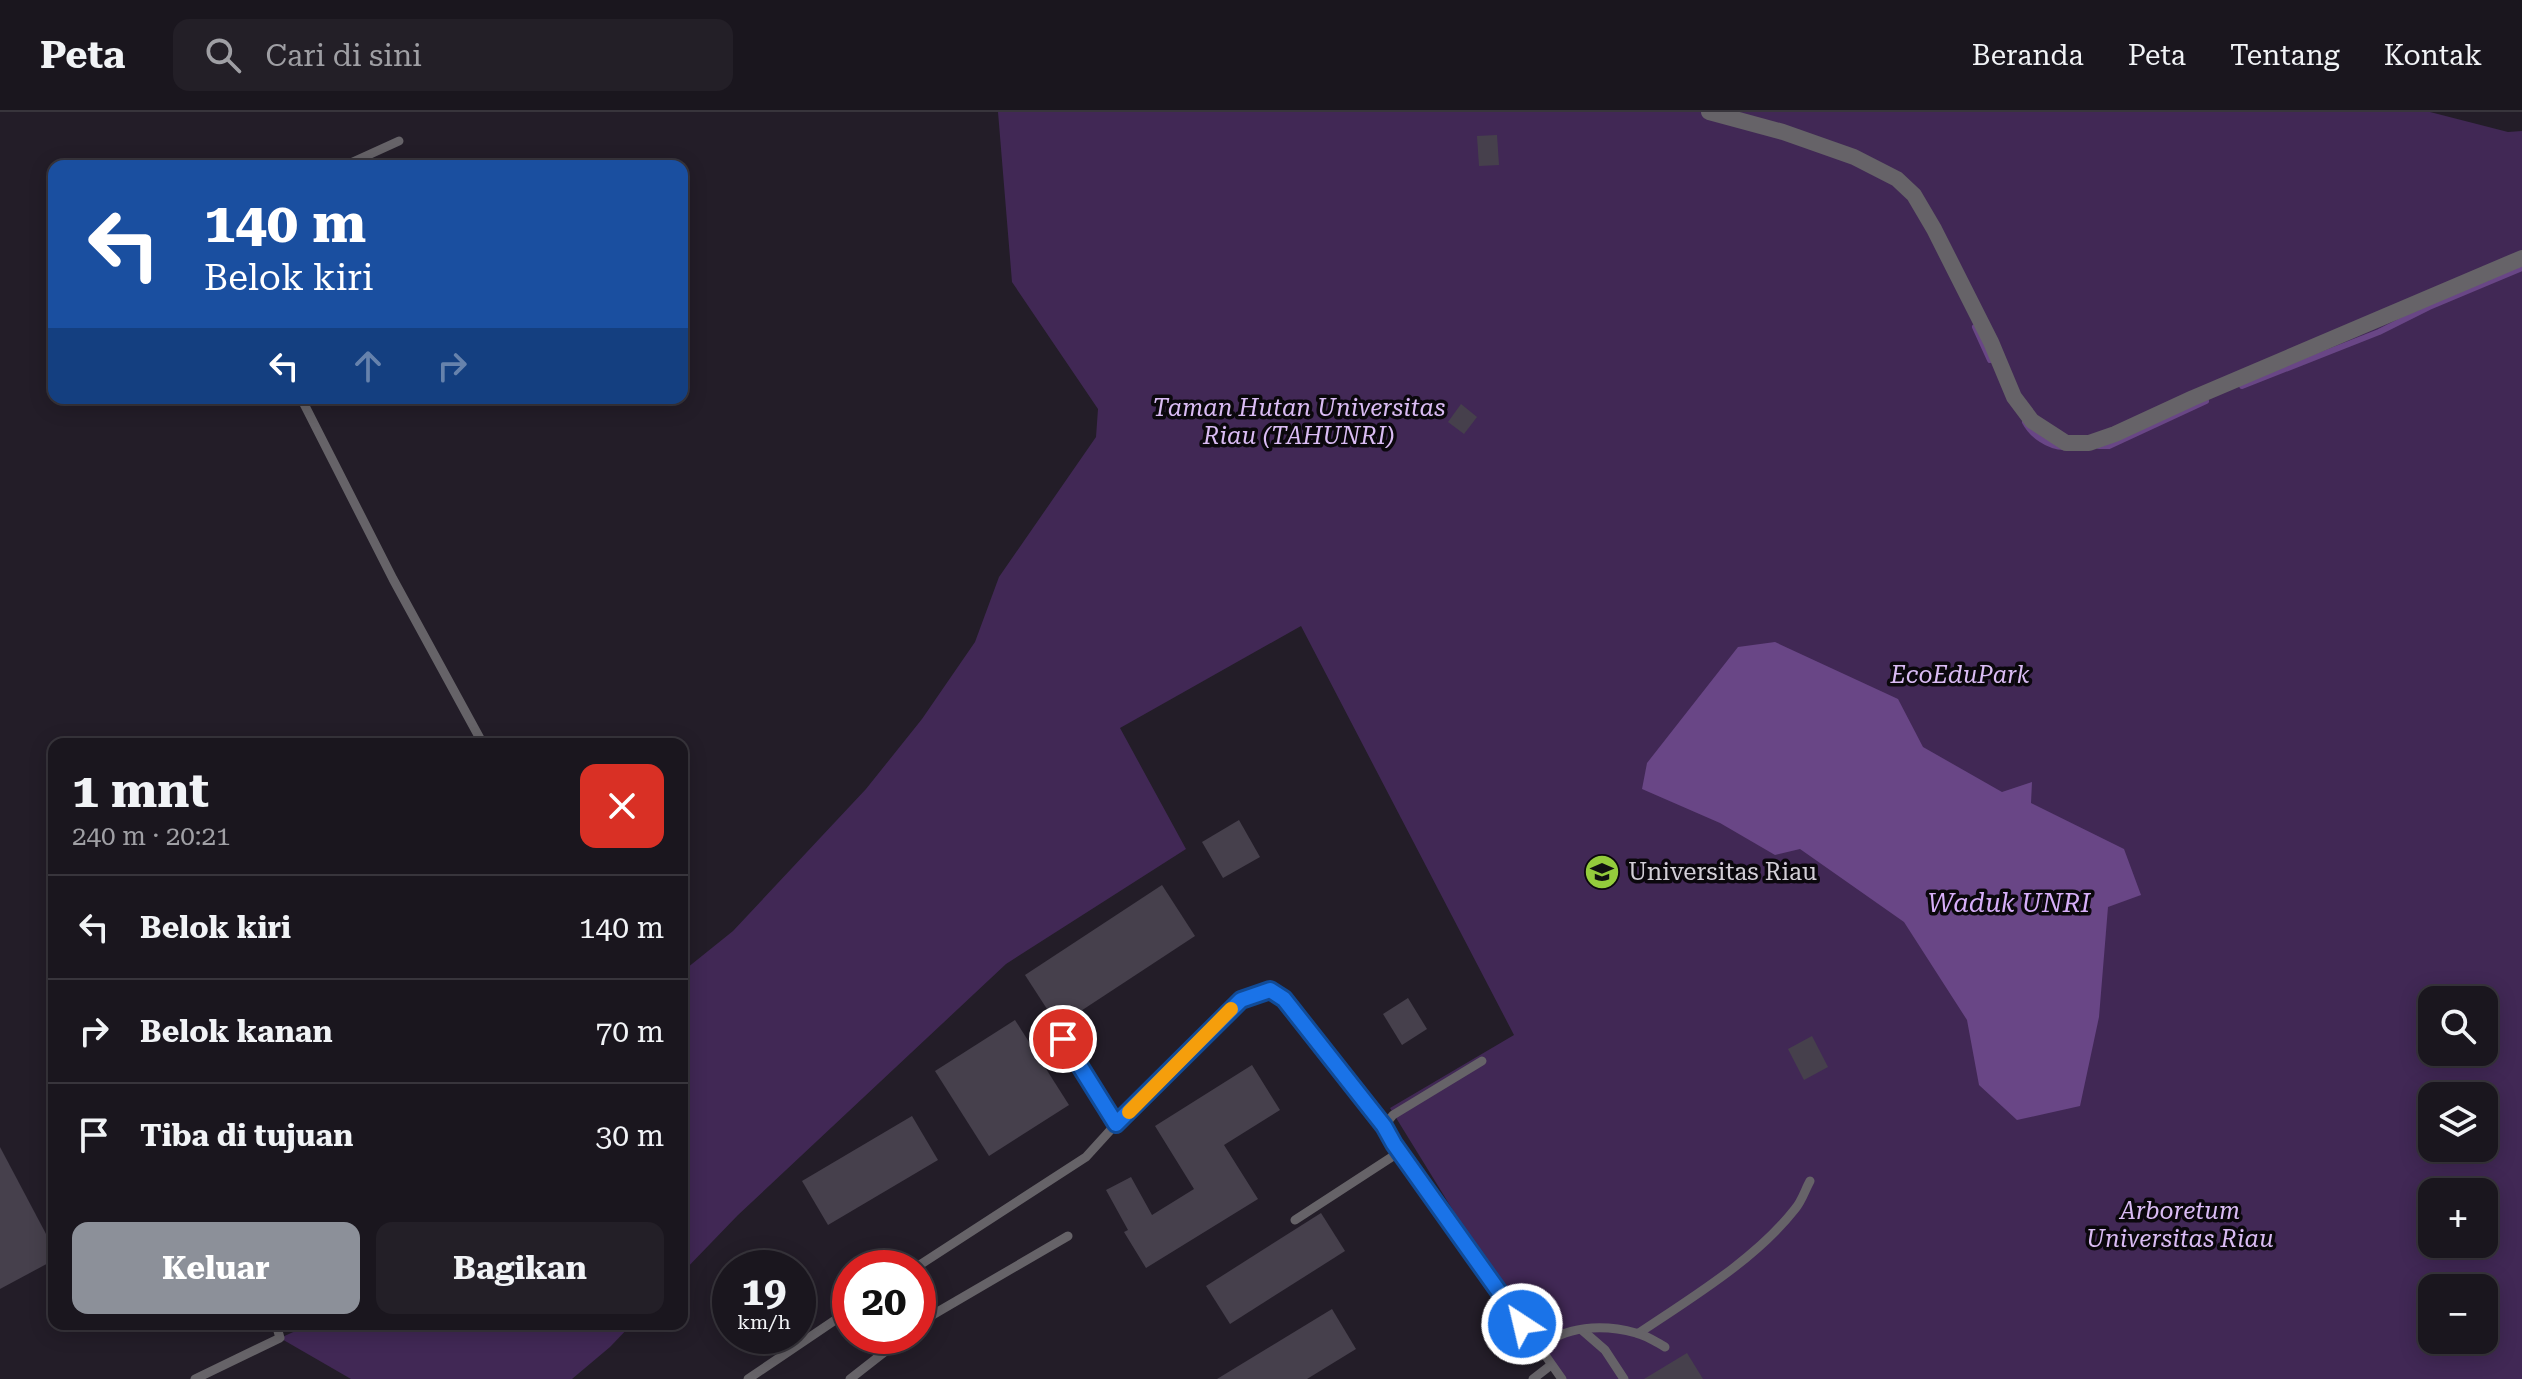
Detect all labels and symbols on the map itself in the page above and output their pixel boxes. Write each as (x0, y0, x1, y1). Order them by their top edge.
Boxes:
park label: Taman Hutan Universitas Riau (TAHUNRI) (1153, 394, 1445, 450)
park label: EcoEduPark (1889, 661, 2030, 689)
school or university icon: Universitas Riau (1583, 853, 1621, 891)
place label: Universitas Riau (1628, 858, 1817, 886)
water label: Waduk UNRI (1927, 888, 2092, 918)
pin (1029, 1005, 1097, 1073)
park label: Arboretum Universitas Riau (2086, 1197, 2274, 1253)
speed limit sign: 20 (832, 1250, 936, 1354)
position arrow (1480, 1282, 1564, 1366)

